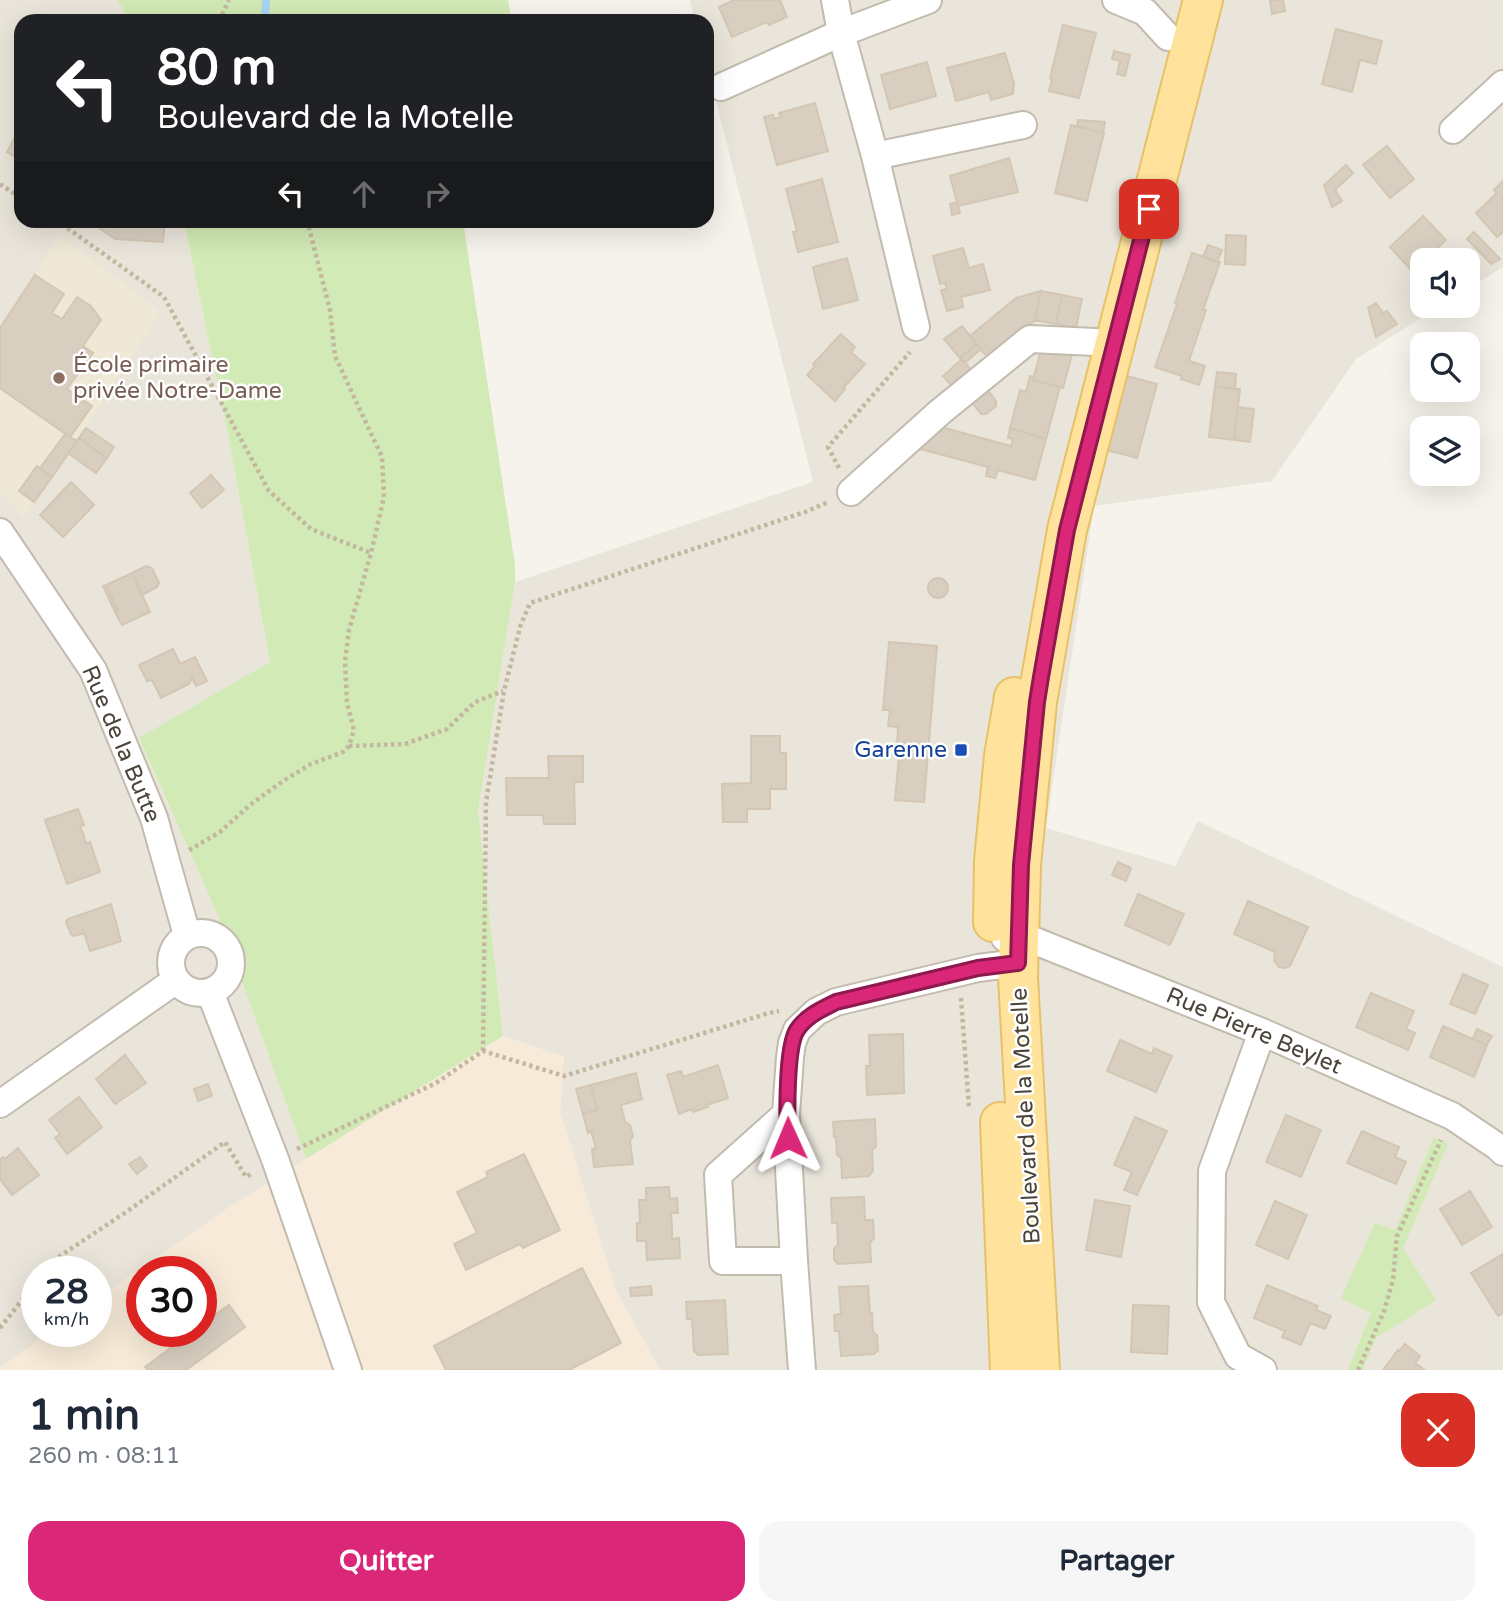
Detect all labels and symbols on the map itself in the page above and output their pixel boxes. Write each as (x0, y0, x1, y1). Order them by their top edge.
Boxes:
pin (1119, 179, 1179, 239)
place label: École primaire privée Notre-Dame (73, 351, 282, 405)
marker: École primaire privée Notre-Dame (51, 370, 67, 386)
street label: Rue de la Butte (75, 661, 167, 827)
place label: Garenne (854, 736, 947, 764)
marker: Garenne (953, 742, 969, 758)
street label: Rue Pierre Beylet (1162, 981, 1346, 1081)
street label: Boulevard de la Motelle (1005, 987, 1047, 1245)
position arrow (751, 1101, 825, 1175)
speed limit sign: 30 (126, 1256, 217, 1347)

